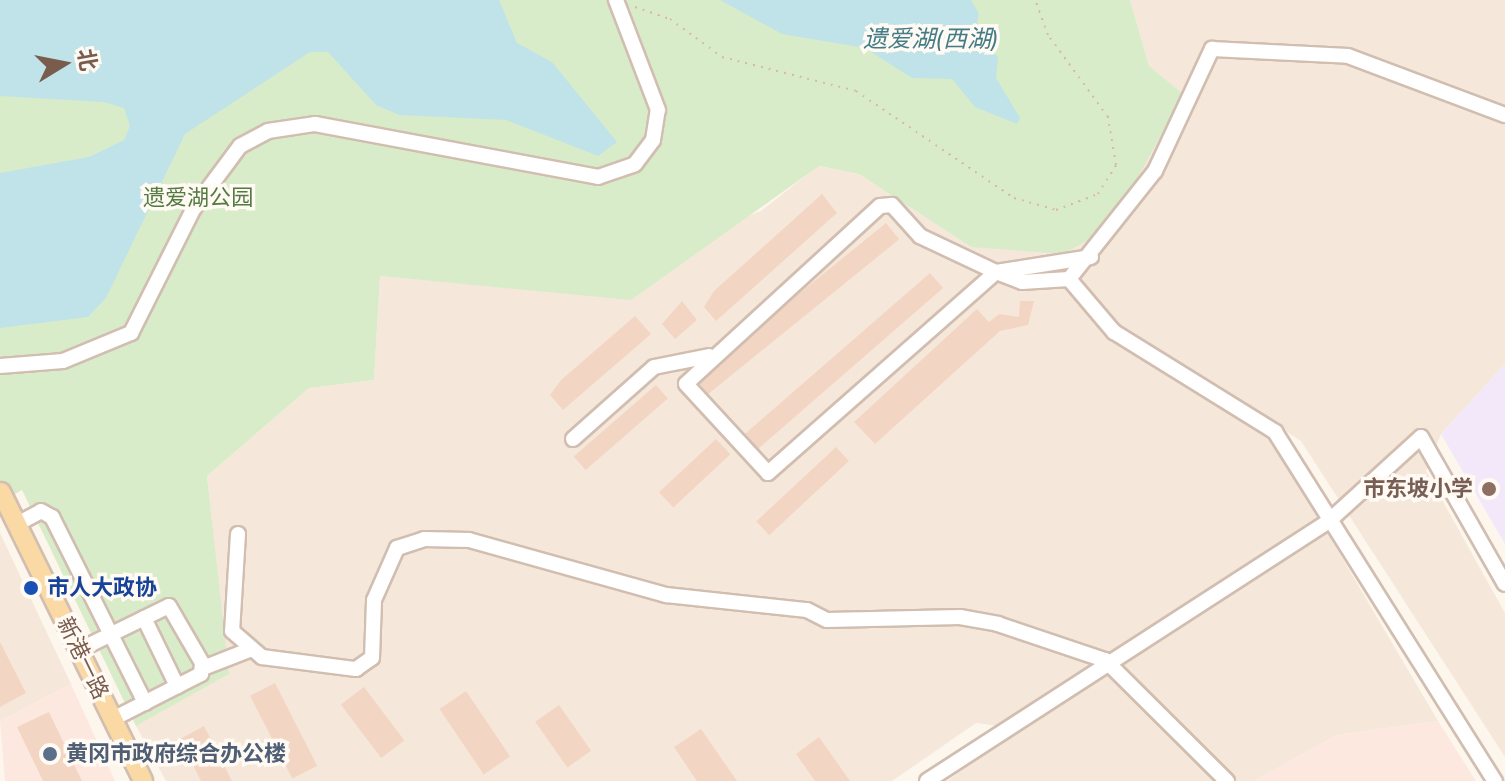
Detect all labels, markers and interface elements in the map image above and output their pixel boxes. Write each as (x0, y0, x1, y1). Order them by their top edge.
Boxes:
north arrow (24, 24, 104, 104)
water label: 遗爱湖(西湖) (863, 25, 999, 53)
text: 北 (72, 47, 103, 73)
park label: 遗爱湖公园 (143, 185, 253, 211)
place label: 市东坡小学 (1363, 476, 1473, 502)
marker: 市东坡小学 (1480, 480, 1498, 498)
place label: 市人大政协 (47, 575, 157, 601)
marker: 市人大政协 (22, 579, 40, 597)
street label: 新港一路 (52, 613, 114, 703)
place label: 黄冈市政府综合办公楼 (66, 741, 286, 767)
marker: 黄冈市政府综合办公楼 (41, 745, 59, 763)

